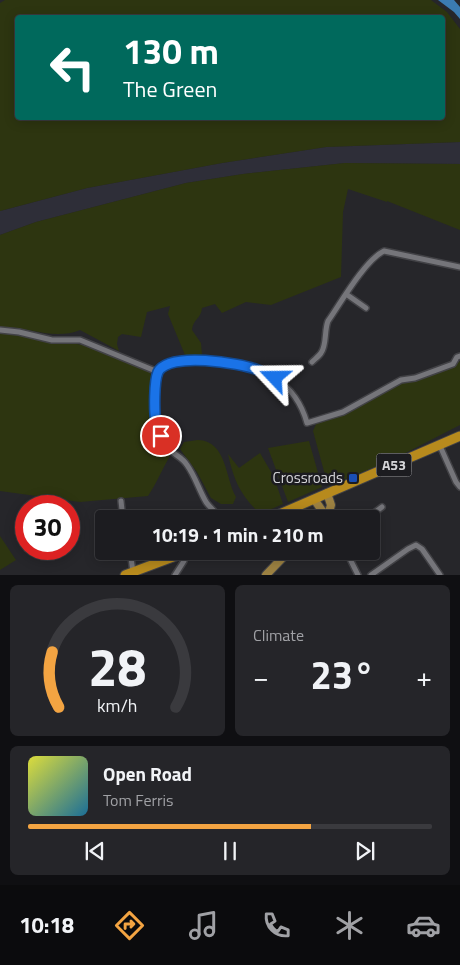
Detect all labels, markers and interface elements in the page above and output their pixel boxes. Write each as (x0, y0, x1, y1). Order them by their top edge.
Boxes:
text: 130 m (123, 24, 219, 78)
icon: left (40, 35, 105, 100)
text: The Green (123, 72, 217, 106)
position arrow (248, 351, 300, 403)
pin (140, 415, 182, 457)
icon: arrive (147, 422, 175, 450)
road number: A53 (376, 454, 412, 476)
place label: Crossroads (273, 466, 343, 489)
marker: Crossroads (347, 472, 359, 484)
speed limit sign: 30 (15, 495, 80, 560)
text: 10:19 · 1 min · 210 m (151, 520, 324, 549)
text: Climate (253, 623, 304, 647)
text: 28 (88, 627, 147, 706)
text: 23° (311, 646, 374, 704)
text: − (253, 655, 269, 698)
text: + (416, 655, 432, 698)
text: km/h (97, 692, 138, 719)
text: Open Road (103, 759, 192, 788)
text: Tom Ferris (103, 788, 174, 812)
icon: previous (81, 837, 109, 865)
icon: pause (216, 837, 244, 865)
icon: next (351, 837, 379, 865)
text: 10:18 (19, 908, 74, 942)
icon: directions (112, 908, 147, 943)
icon: music (186, 908, 221, 943)
icon: phone (259, 908, 294, 943)
icon: climate (332, 908, 367, 943)
icon: car (406, 908, 441, 943)

